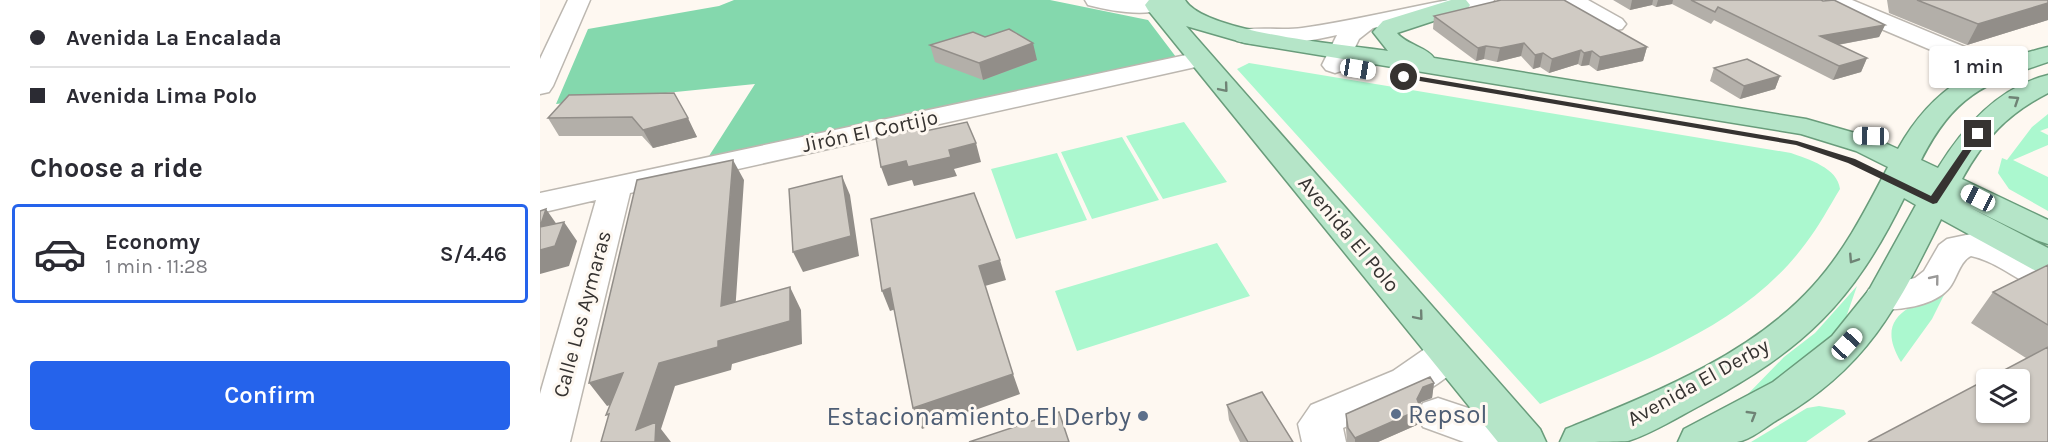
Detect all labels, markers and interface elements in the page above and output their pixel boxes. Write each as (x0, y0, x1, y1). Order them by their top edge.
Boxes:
text: Avenida La Encalada (66, 25, 282, 51)
callout: 1 min (1928, 47, 2028, 89)
text: 1 min (1954, 55, 2003, 78)
car (1339, 57, 1377, 81)
route start (1390, 63, 1417, 90)
one-way arrow (1217, 81, 1228, 92)
text: Avenida Lima Polo (66, 83, 257, 109)
one-way arrow (2009, 96, 2019, 108)
street label: Jirón El Cortijo (800, 105, 940, 157)
route end (1964, 120, 1991, 147)
car (1853, 127, 1889, 145)
text: Choose a ride (30, 152, 203, 184)
street label: Avenida El Polo (1294, 171, 1404, 297)
car (1958, 182, 1998, 214)
icon: car (33, 227, 87, 281)
street label: Calle Los Aymaras (548, 228, 616, 400)
text: Economy (105, 229, 200, 255)
text: S/4.46 (440, 241, 507, 267)
one-way arrow (1849, 252, 1860, 263)
text: 1 min · 11:28 (105, 255, 208, 278)
one-way arrow (1928, 275, 1939, 286)
one-way arrow (1411, 309, 1422, 320)
car (1828, 325, 1866, 363)
street label: Avenida El Derby (1623, 333, 1773, 431)
button: Confirm (30, 361, 510, 430)
map controls (1976, 369, 2030, 423)
button: layers (1976, 369, 2030, 423)
place label: Repsol (1408, 399, 1488, 430)
place label: Estacionamiento El Derby (827, 401, 1131, 432)
marker: Repsol (1389, 407, 1403, 421)
marker: Estacionamiento El Derby (1136, 409, 1150, 423)
one-way arrow (1746, 411, 1756, 422)

